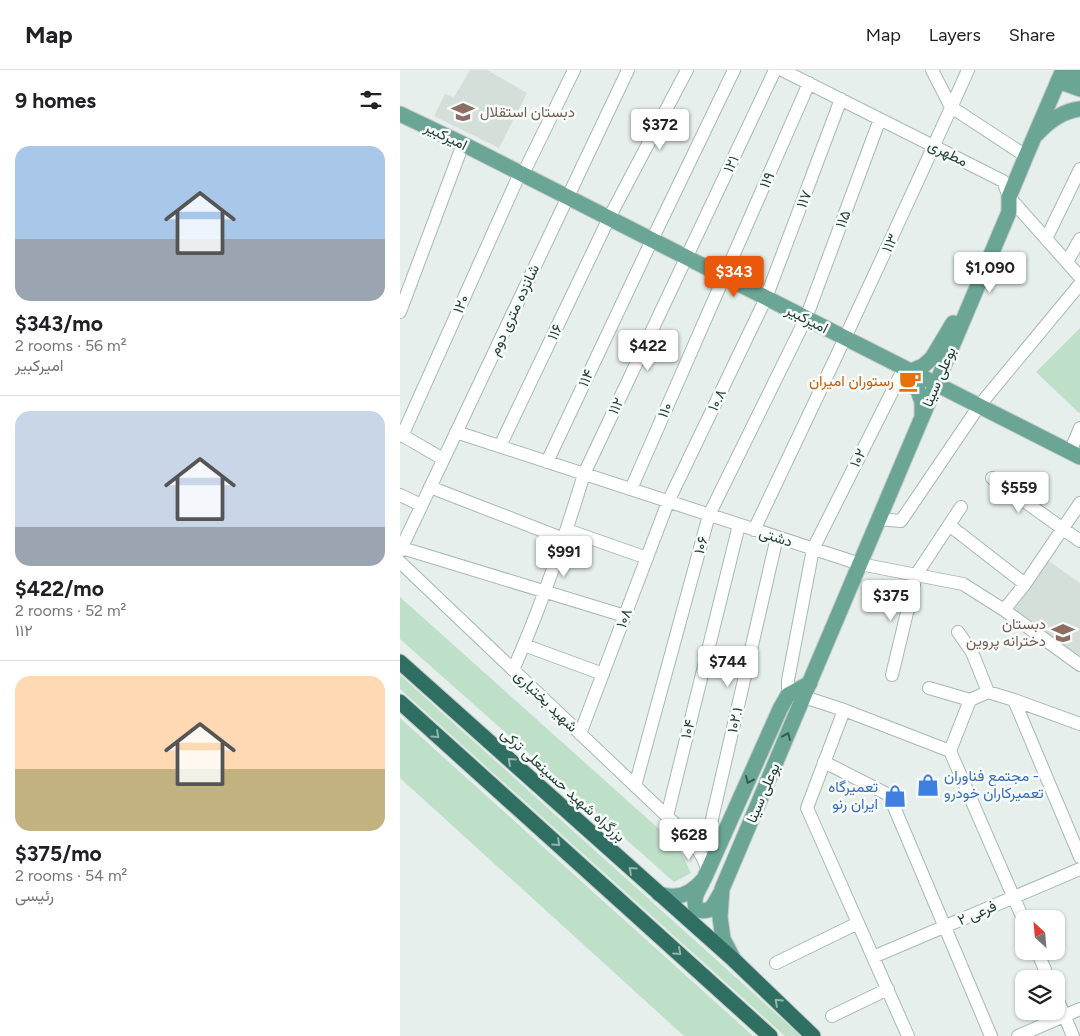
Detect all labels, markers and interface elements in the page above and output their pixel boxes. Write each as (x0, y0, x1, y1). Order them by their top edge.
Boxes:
text: Map (25, 20, 73, 49)
text: Map (866, 24, 901, 46)
text: Layers (929, 24, 981, 46)
text: Share (1009, 24, 1055, 46)
icon: filters (357, 86, 385, 114)
text: 9 homes (15, 88, 96, 113)
school or university icon: دبستان استقلال (450, 99, 476, 125)
place label: دبستان استقلال (480, 103, 575, 121)
pin: $372 (630, 108, 690, 151)
text: $372 (642, 115, 678, 134)
street label: امیرکبیر (421, 118, 470, 154)
street label: مطهری (925, 135, 971, 171)
street label: ۱۲۱ (719, 153, 743, 175)
street label: ۱۱۹ (756, 169, 778, 191)
icon: home (155, 178, 245, 268)
street label: ۱۱۷ (792, 187, 816, 210)
street label: ۱۱۵ (831, 207, 855, 230)
street label: ۱۱۳ (878, 231, 902, 255)
pin: $1,090 (949, 252, 1031, 294)
pin: $343 (704, 256, 764, 298)
text: $1,090 (965, 258, 1015, 277)
street label: شانزده متری دوم (485, 261, 544, 359)
text: $343 (716, 262, 752, 281)
street label: ۱۲۰ (449, 292, 473, 316)
street label: امیرکبیر (782, 300, 831, 337)
text: $343/mo (15, 311, 103, 336)
street label: ۱۱۶ (543, 321, 567, 343)
pin: $422 (618, 330, 678, 372)
text: 2 rooms · 56 m² (15, 336, 127, 355)
text: $422 (629, 336, 667, 355)
street label: بوعلی سینا (918, 344, 961, 410)
text: امیرکبیر (15, 356, 63, 375)
street label: ۱۱۴ (574, 366, 598, 390)
cafe icon: رستوران امیران (897, 368, 923, 394)
place label: رستوران امیران (809, 372, 894, 390)
street label: ۱۰.۸ (704, 386, 730, 414)
street label: ۱۱۲ (604, 395, 628, 417)
street label: ۱۱۰ (654, 399, 676, 421)
icon: home (155, 444, 245, 534)
street label: ۱۰۲ (846, 446, 870, 470)
pin: $559 (989, 472, 1049, 514)
text: $559 (1001, 478, 1037, 497)
street label: دشتی (757, 523, 795, 552)
street label: ۱۰۶ (690, 534, 712, 556)
pin: $991 (534, 536, 594, 578)
text: $991 (547, 542, 581, 561)
text: $422/mo (15, 576, 104, 601)
pin: $375 (861, 580, 921, 622)
text: $375 (873, 586, 909, 605)
text: 2 rooms · 52 m² (15, 601, 126, 620)
street label: ۱۰۸ (612, 606, 636, 630)
place label: دبستان دخترانه پروین (966, 615, 1046, 651)
school or university icon: دبستان دخترانه پروین (1050, 620, 1076, 646)
text: ۱۱۲ (15, 621, 33, 640)
pin: $744 (698, 646, 758, 688)
text: $744 (709, 652, 747, 671)
street label: شهید بختیاری (510, 666, 582, 737)
street label: ۱۰۲.۱ (723, 705, 747, 735)
icon: home (155, 709, 245, 799)
street label: ۱۰۴ (677, 717, 699, 741)
street label: بزرگراه شهید حسینعلی ترکی (496, 724, 629, 846)
one-way arrow (431, 729, 440, 738)
one-way arrow (781, 733, 791, 741)
one-way arrow (507, 758, 516, 767)
street label: بوعلی سینا (742, 760, 785, 826)
place label: مجتمع فناوران - تعمیرکاران خودرو (944, 767, 1044, 802)
shop icon: مجتمع فناوران - تعمیرکاران خودرو (915, 772, 941, 798)
one-way arrow (744, 775, 755, 784)
place label: تعمیرگاه ایران رنو (828, 778, 878, 813)
shop icon: تعمیرگاه ایران رنو (882, 783, 908, 809)
pin: $628 (659, 818, 719, 861)
text: $628 (670, 825, 708, 844)
one-way arrow (551, 838, 560, 847)
text: $375/mo (15, 841, 102, 866)
text: 2 rooms · 54 m² (15, 866, 127, 885)
one-way arrow (628, 867, 637, 876)
text: رئیسی (15, 886, 54, 905)
street label: فرعی ۲ (955, 897, 1000, 930)
north arrow (1015, 910, 1065, 960)
map controls (1015, 910, 1065, 1020)
one-way arrow (672, 946, 681, 955)
button: layers (1015, 970, 1065, 1020)
one-way arrow (774, 999, 783, 1008)

